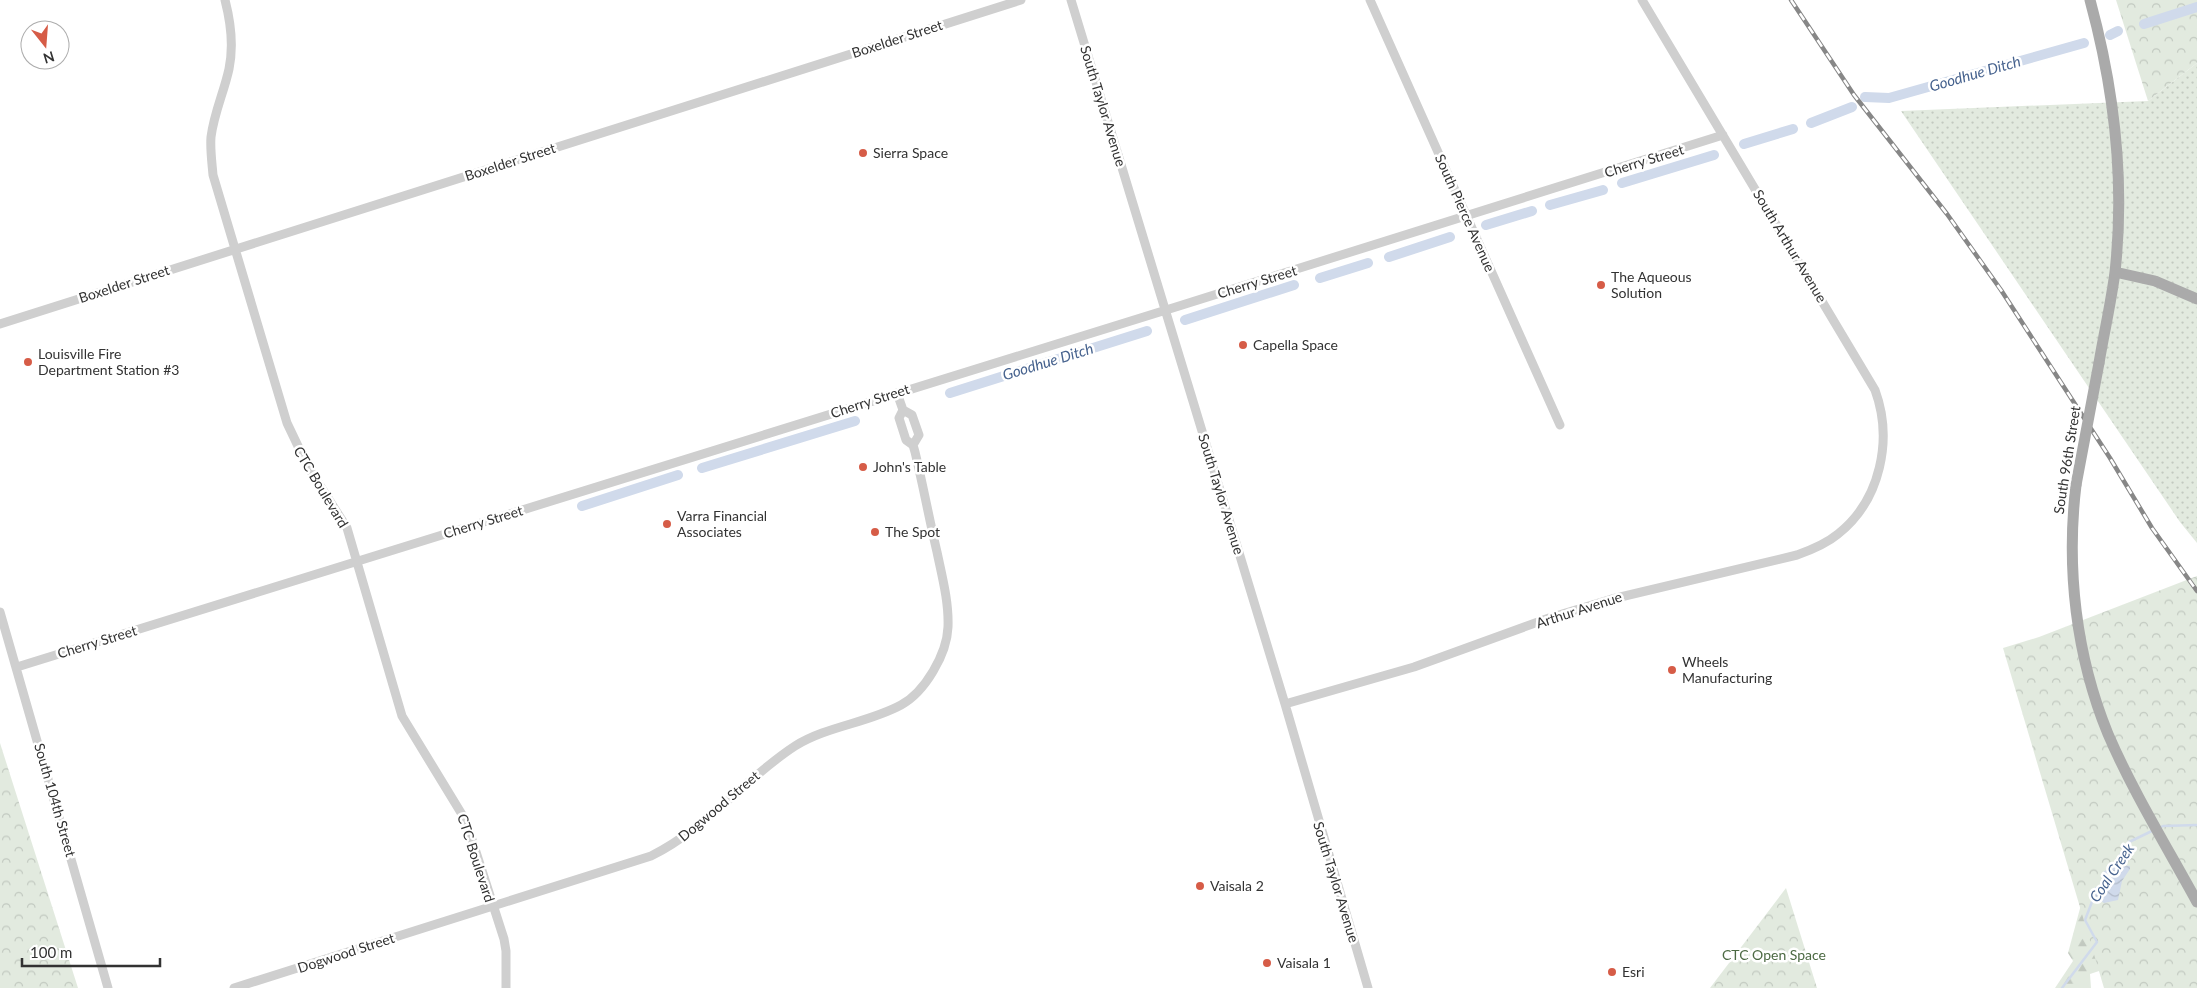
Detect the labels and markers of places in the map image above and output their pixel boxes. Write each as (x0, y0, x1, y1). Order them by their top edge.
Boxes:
place label: Sierra Space (873, 144, 948, 161)
marker: Sierra Space (857, 147, 869, 159)
place label: The Aqueous Solution (1611, 268, 1692, 301)
marker: The Aqueous Solution (1595, 279, 1607, 291)
place label: Capella Space (1253, 336, 1338, 353)
marker: Capella Space (1237, 339, 1249, 351)
place label: Louisville Fire Department Station #3 (38, 345, 179, 378)
marker: Louisville Fire Department Station #3 (22, 356, 34, 368)
place label: John's Table (873, 458, 946, 475)
marker: John's Table (857, 461, 869, 473)
place label: Varra Financial Associates (677, 507, 767, 540)
marker: Varra Financial Associates (661, 518, 673, 530)
place label: The Spot (885, 523, 940, 540)
marker: The Spot (869, 526, 881, 538)
place label: Wheels Manufacturing (1682, 653, 1772, 686)
marker: Wheels Manufacturing (1666, 664, 1678, 676)
place label: Vaisala 2 (1210, 877, 1264, 894)
marker: Vaisala 2 (1194, 880, 1206, 892)
place label: Vaisala 1 (1277, 954, 1331, 971)
marker: Vaisala 1 (1261, 957, 1273, 969)
place label: Esri (1622, 963, 1645, 980)
marker: Esri (1606, 966, 1618, 978)

